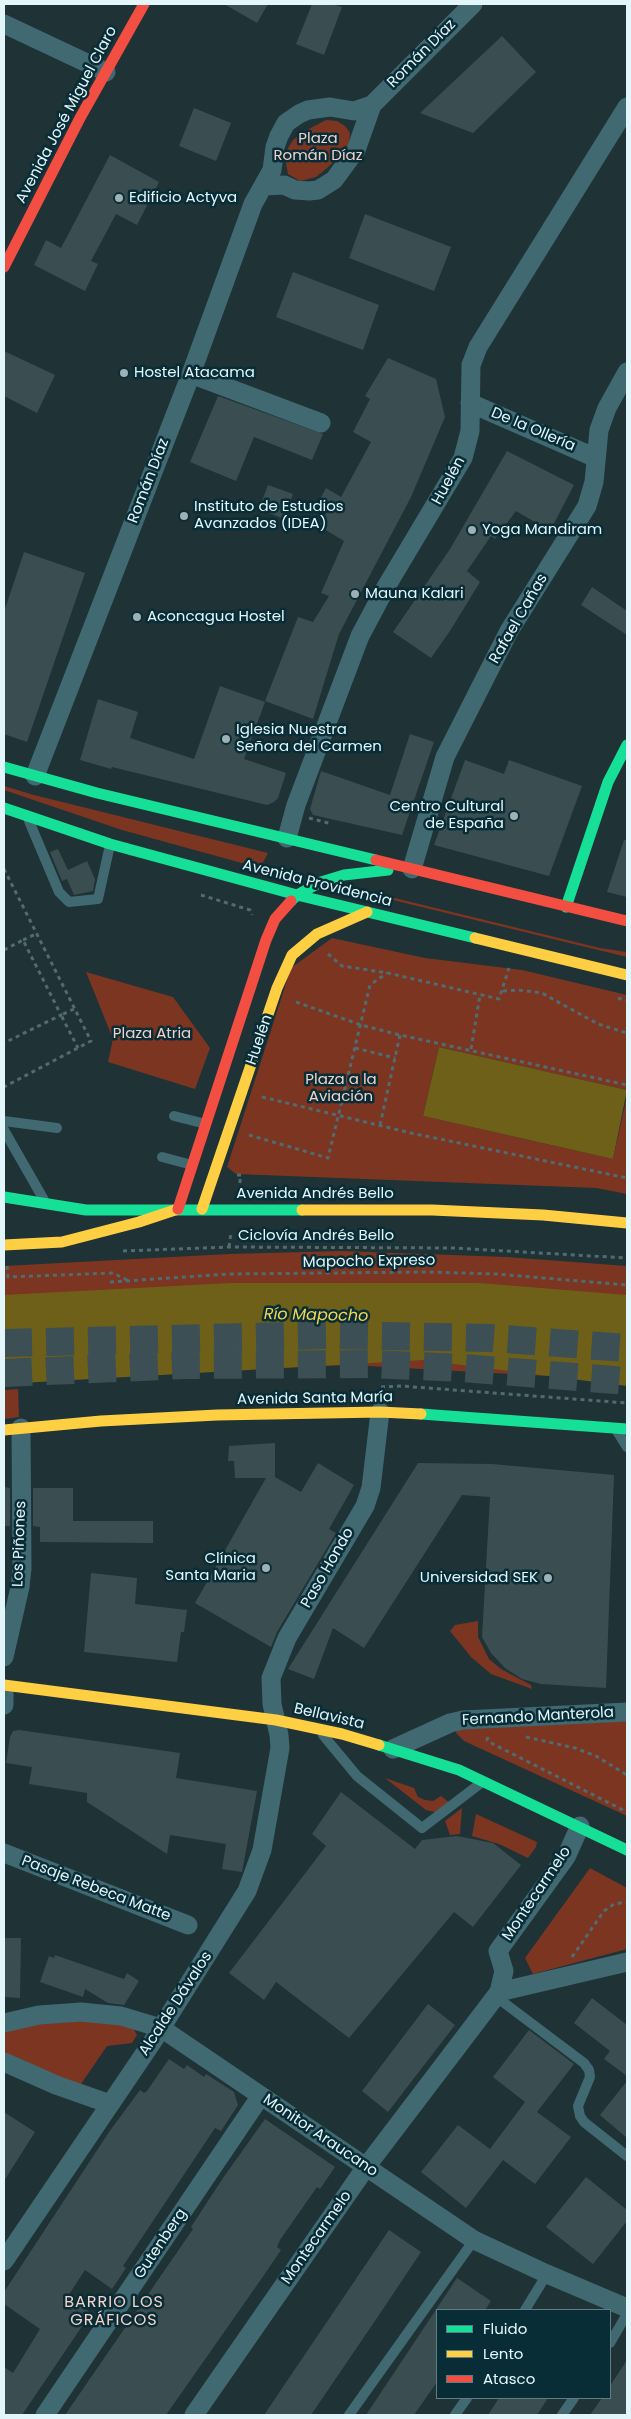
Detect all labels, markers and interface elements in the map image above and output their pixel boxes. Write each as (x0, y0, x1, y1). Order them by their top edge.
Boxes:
street label: Román Díaz (384, 16, 460, 92)
street label: Avenida José Miguel Claro (13, 23, 121, 207)
park label: Plaza Román Díaz (273, 130, 363, 165)
place label: Edificio Actyva (129, 189, 237, 207)
marker: Edificio Actyva (113, 192, 125, 204)
place label: Hostel Atacama (134, 364, 255, 382)
marker: Hostel Atacama (118, 367, 130, 379)
street label: De la Ollería (488, 404, 578, 456)
street label: Román Díaz (125, 436, 173, 526)
street label: Huelén (429, 454, 469, 508)
place label: Instituto de Estudios Avanzados (IDEA) (194, 498, 344, 533)
marker: Instituto de Estudios Avanzados (IDEA) (178, 510, 190, 522)
place label: Yoga Mandiram (482, 521, 602, 539)
marker: Yoga Mandiram (466, 524, 478, 536)
street label: Rafael Cañas (486, 571, 552, 667)
place label: Mauna Kalari (365, 585, 464, 603)
marker: Mauna Kalari (349, 588, 361, 600)
place label: Aconcagua Hostel (147, 608, 285, 626)
marker: Aconcagua Hostel (131, 611, 143, 623)
place label: Iglesia Nuestra Señora del Carmen (236, 721, 382, 756)
marker: Iglesia Nuestra Señora del Carmen (220, 733, 232, 745)
place label: Centro Cultural de España (390, 798, 504, 833)
marker: Centro Cultural de España (508, 810, 520, 822)
street label: Avenida Providencia (240, 857, 394, 911)
street label: Huelén (243, 1013, 277, 1067)
park label: Plaza Atria (113, 1025, 191, 1043)
park label: Plaza a la Aviación (305, 1071, 377, 1106)
street label: Avenida Andrés Bello (236, 1185, 394, 1203)
street label: Ciclovía Andrés Bello (238, 1227, 394, 1245)
street label: Mapocho Expreso (303, 1252, 435, 1272)
water label: Río Mapocho (264, 1305, 368, 1327)
street label: Avenida Santa María (237, 1389, 393, 1409)
street label: Los Piñones (10, 1501, 30, 1587)
street label: Paso Hondo (298, 1525, 358, 1611)
place label: Clínica Santa Maria (165, 1550, 256, 1585)
marker: Clínica Santa Maria (260, 1562, 272, 1574)
place label: Universidad SEK (420, 1569, 538, 1587)
marker: Universidad SEK (542, 1572, 554, 1584)
street label: Bellavista (292, 1700, 366, 1734)
street label: Fernando Manterola (462, 1704, 614, 1730)
street label: Montecarmelo (499, 1843, 575, 1945)
street label: Pasaje Rebeca Matte (19, 1852, 173, 1926)
street label: Alcalde Dávalos (136, 1949, 216, 2059)
street label: Monitor Araucano (259, 2091, 381, 2181)
street label: Montecarmelo (278, 2188, 356, 2288)
street label: Gutenberg (131, 2205, 191, 2283)
district label: BARRIO LOS GRÁFICOS (63, 2293, 165, 2331)
legend (436, 2309, 611, 2399)
text: Fluido (483, 2318, 527, 2339)
text: Lento (483, 2343, 523, 2364)
text: Atasco (483, 2368, 535, 2389)

